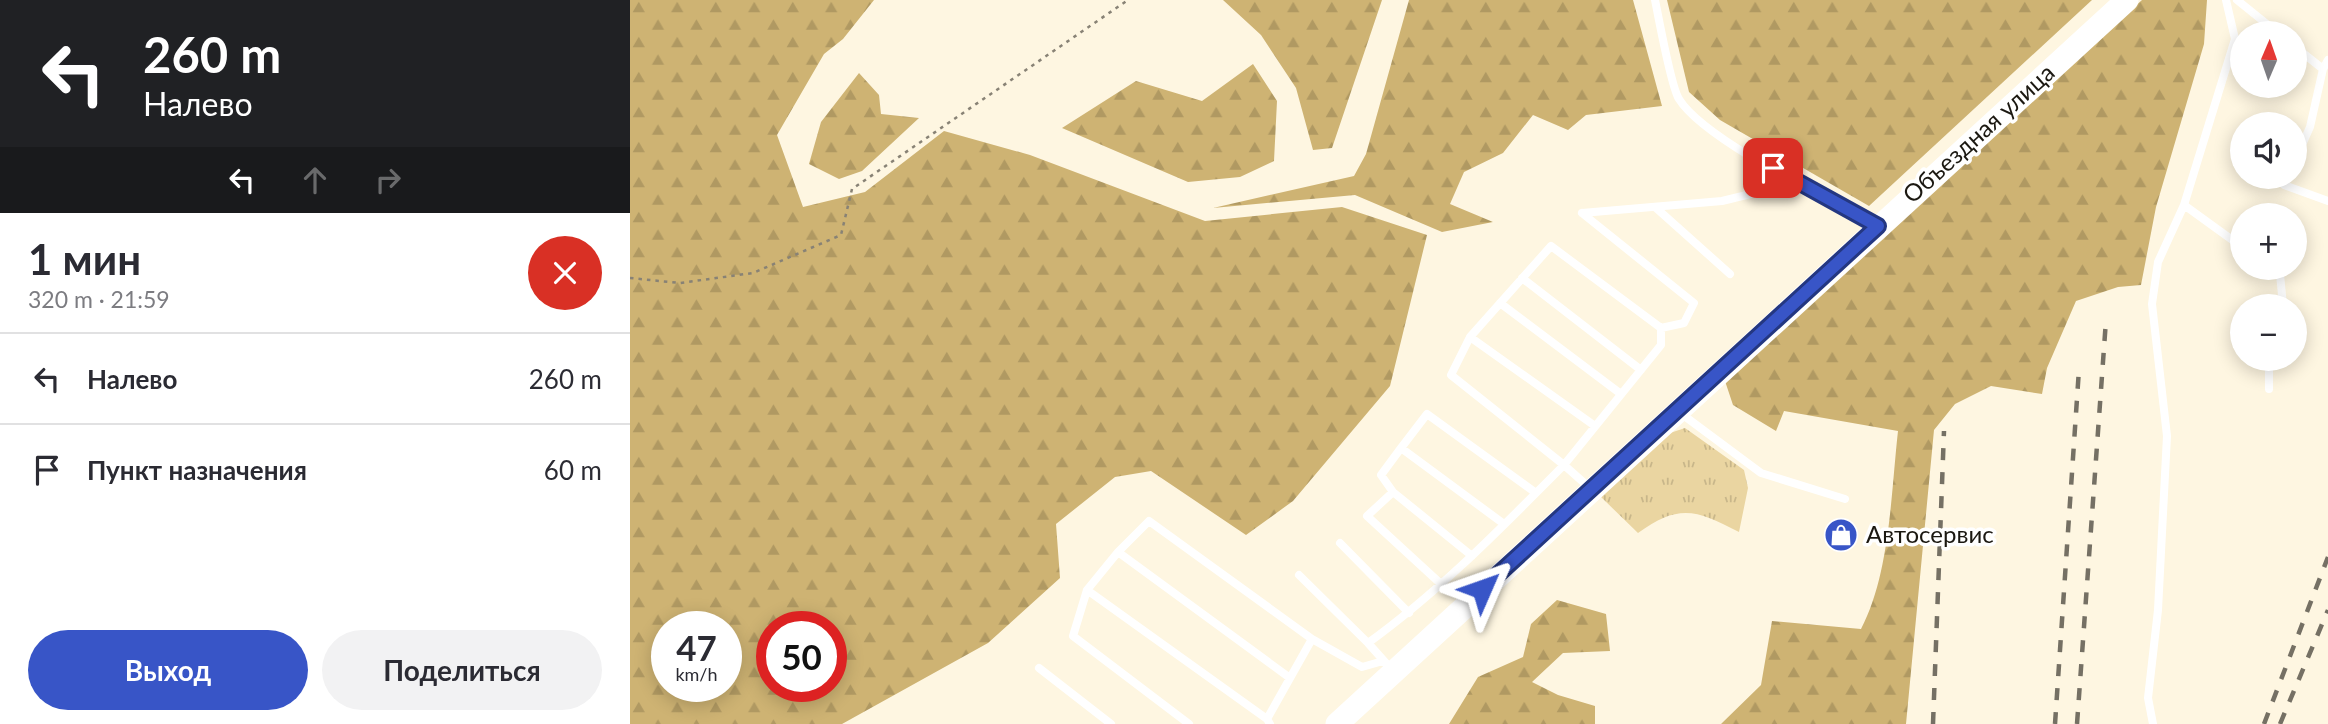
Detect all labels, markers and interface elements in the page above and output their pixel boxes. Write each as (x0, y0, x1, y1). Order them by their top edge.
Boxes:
north arrow (2230, 21, 2306, 98)
map controls (2230, 21, 2307, 371)
text: 260 m (143, 25, 281, 83)
icon: left (28, 28, 119, 119)
street label: Объездная улица (1896, 57, 2060, 208)
text: Налево (143, 84, 253, 123)
button: sound (2230, 112, 2307, 189)
pin (1743, 138, 1803, 198)
icon: arrive (1754, 149, 1792, 187)
icon: left (223, 161, 261, 199)
icon: ahead (296, 161, 334, 199)
icon: right (369, 161, 407, 199)
button: + (2230, 203, 2307, 280)
text: 1 мин (28, 234, 141, 284)
button: close (528, 236, 602, 310)
text: 320 m · 21:59 (28, 285, 170, 313)
button: − (2230, 294, 2307, 371)
icon: left (28, 360, 66, 398)
text: Налево (87, 363, 177, 395)
text: 260 m (529, 363, 602, 395)
icon: arrive (28, 451, 66, 489)
text: Пункт назначения (87, 454, 307, 486)
text: 60 m (544, 454, 602, 486)
shop icon: Автосервис (1822, 516, 1860, 554)
place label: Автосервис (1866, 519, 1994, 548)
position arrow (1445, 552, 1519, 626)
speed limit sign: 50 (756, 611, 847, 702)
text: 47 (676, 626, 717, 668)
button: Выход (28, 630, 308, 710)
button: Поделиться (322, 630, 602, 710)
text: km/h (675, 663, 718, 685)

